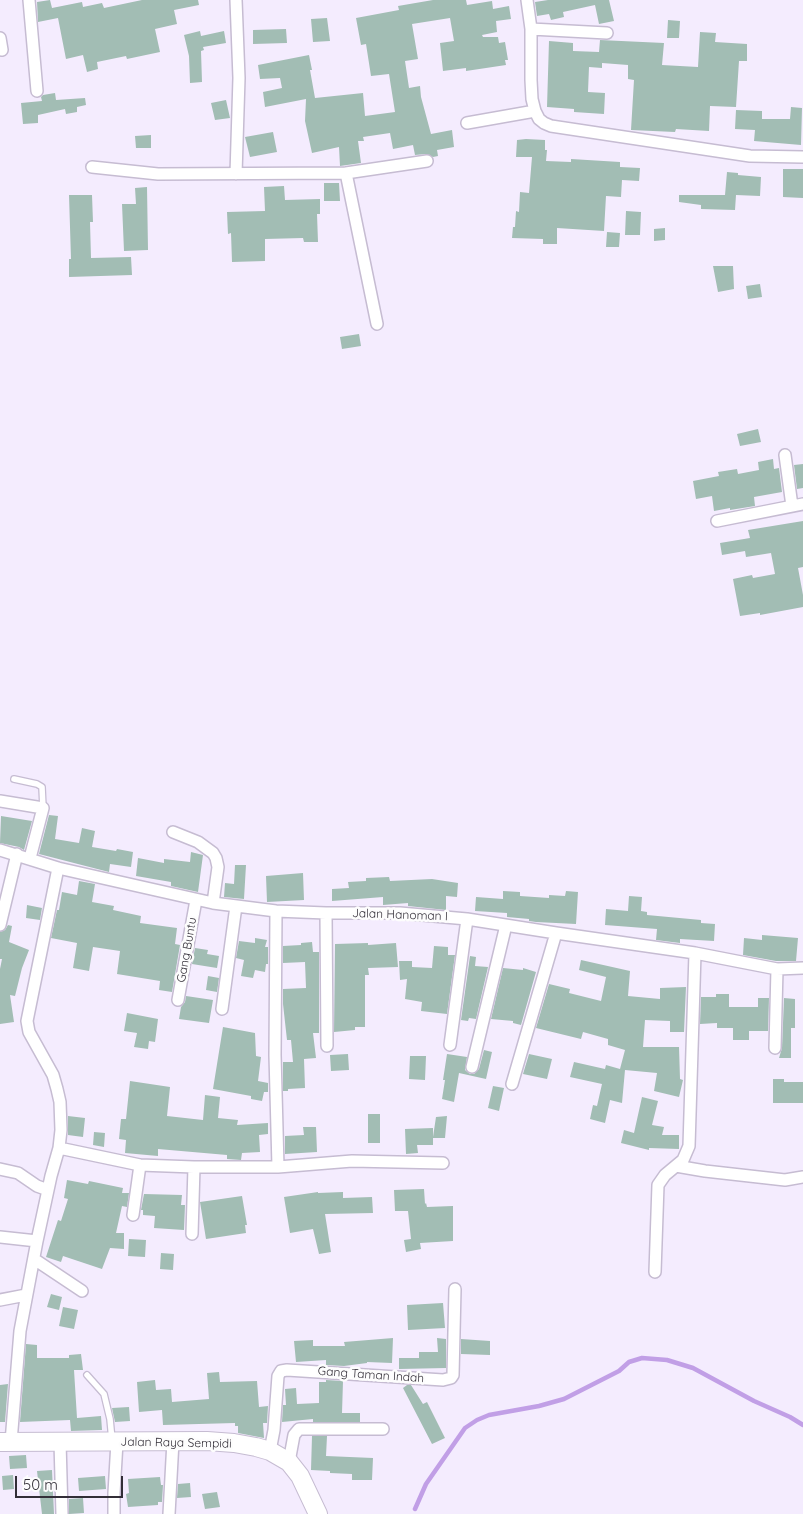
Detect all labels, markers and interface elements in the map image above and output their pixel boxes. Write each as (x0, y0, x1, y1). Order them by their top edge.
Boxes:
street label: Jalan Hanoman I (352, 906, 448, 924)
street label: Gang Buntu (174, 916, 200, 984)
street label: Gang Taman Indah (317, 1364, 425, 1386)
street label: Jalan Raya Sempidi (120, 1435, 232, 1451)
scale bar (18, 1466, 125, 1498)
text: 50 m (23, 1475, 58, 1494)

